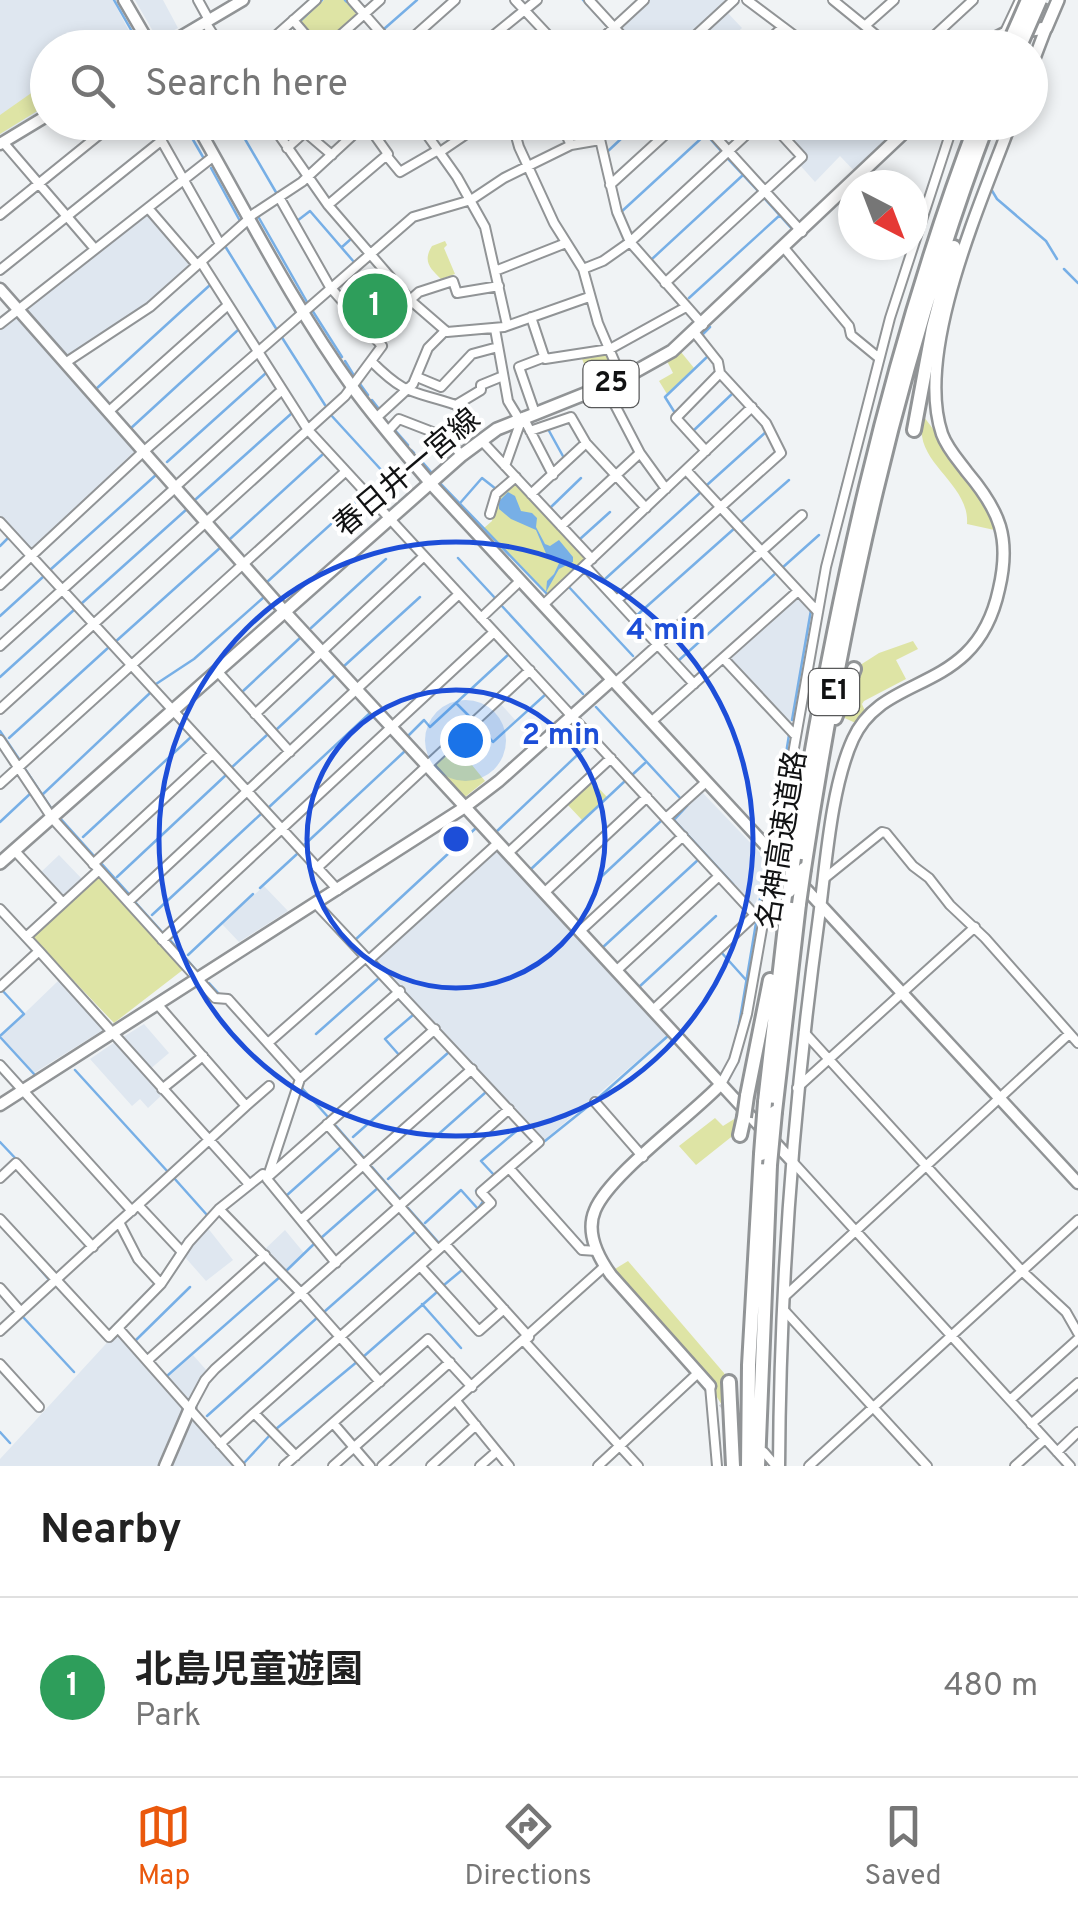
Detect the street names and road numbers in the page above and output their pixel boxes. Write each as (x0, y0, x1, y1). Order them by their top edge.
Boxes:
road number: 25 (584, 361, 638, 407)
street label: 春日井一宮線 (327, 402, 489, 546)
road number: E1 (809, 669, 859, 715)
street label: 名神高速道路 (752, 748, 816, 932)

